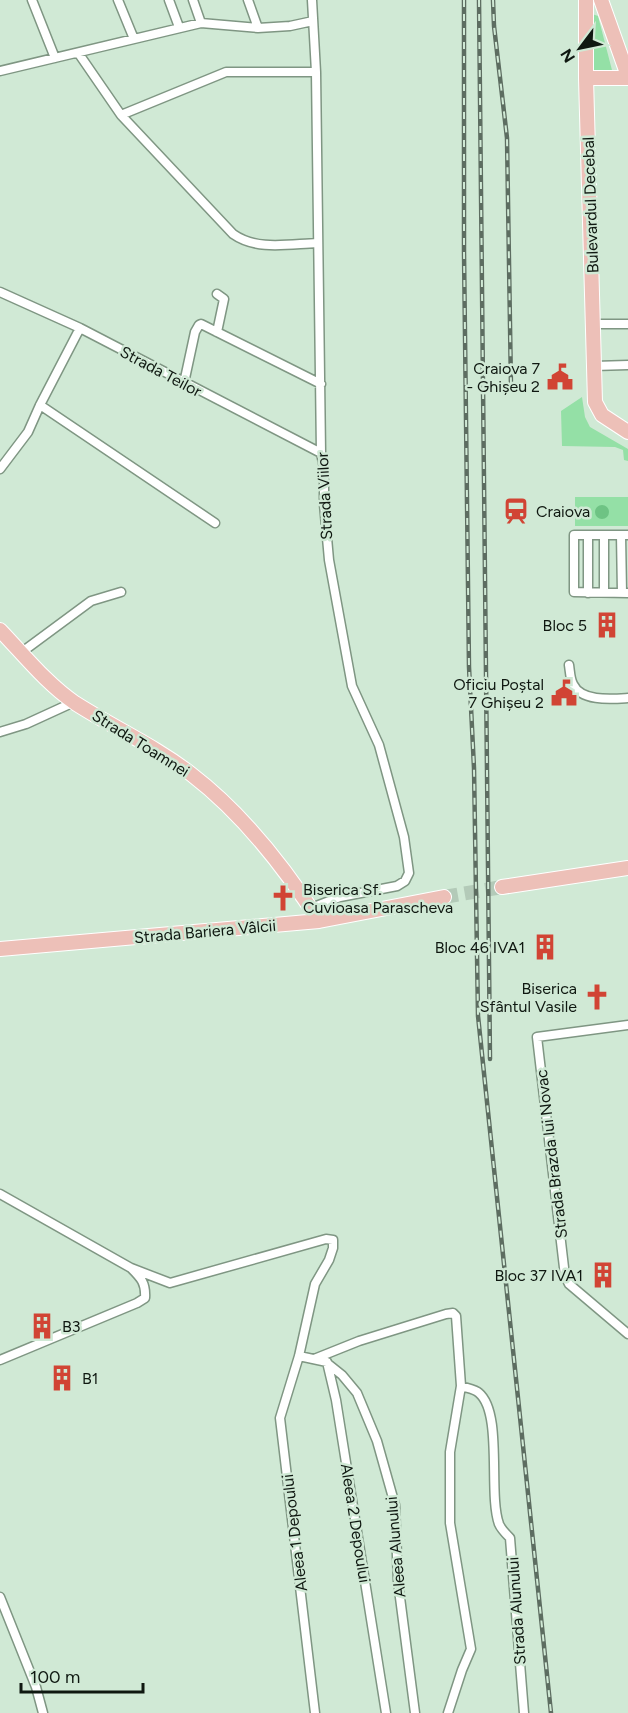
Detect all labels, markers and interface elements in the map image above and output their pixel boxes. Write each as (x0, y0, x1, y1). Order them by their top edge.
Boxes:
north arrow (550, 18, 610, 78)
text: N (556, 45, 579, 66)
street label: Bulevardul Decebal (579, 136, 602, 273)
street label: Strada Teilor (117, 342, 205, 401)
place label: Craiova 7 - Ghișeu 2 (466, 359, 540, 396)
public building icon: Craiova 7 - Ghișeu 2 (545, 362, 575, 392)
street label: Strada Viilor (313, 451, 336, 540)
station icon: Craiova (501, 496, 531, 526)
place label: Craiova (536, 502, 590, 521)
building icon: Bloc 5 (592, 610, 622, 640)
place label: Bloc 5 (543, 616, 587, 635)
place label: Oficiu Poștal 7 Ghișeu 2 (453, 675, 544, 712)
public building icon: Oficiu Poștal 7 Ghișeu 2 (549, 678, 579, 708)
street label: Strada Toamnei (89, 706, 193, 781)
place label: Biserica Sf. Cuvioasa Parascheva (303, 880, 453, 917)
church icon: Biserica Sf. Cuvioasa Parascheva (268, 883, 298, 913)
street label: Strada Bariera Vâlcii (133, 916, 277, 947)
building icon: Bloc 46 IVA1 (530, 932, 560, 962)
place label: Bloc 46 IVA1 (435, 938, 525, 957)
place label: Biserica Sfântul Vasile (480, 979, 577, 1016)
church icon: Biserica Sfântul Vasile (582, 982, 612, 1012)
street label: Strada Brazda lui Novac (532, 1068, 571, 1240)
building icon: Bloc 37 IVA1 (588, 1260, 618, 1290)
place label: Bloc 37 IVA1 (494, 1266, 583, 1285)
building icon: B3 (27, 1311, 57, 1341)
place label: B3 (62, 1317, 80, 1336)
building icon: B1 (47, 1363, 77, 1393)
place label: B1 (82, 1369, 98, 1388)
street label: Aleea 2 Depoului (337, 1462, 374, 1584)
street label: Aleea 1 Depoului (278, 1473, 311, 1593)
street label: Aleea Alunului (382, 1496, 409, 1598)
street label: Strada Alunului (503, 1556, 530, 1666)
scale bar (21, 1656, 142, 1694)
text: 100 m (30, 1666, 80, 1688)

